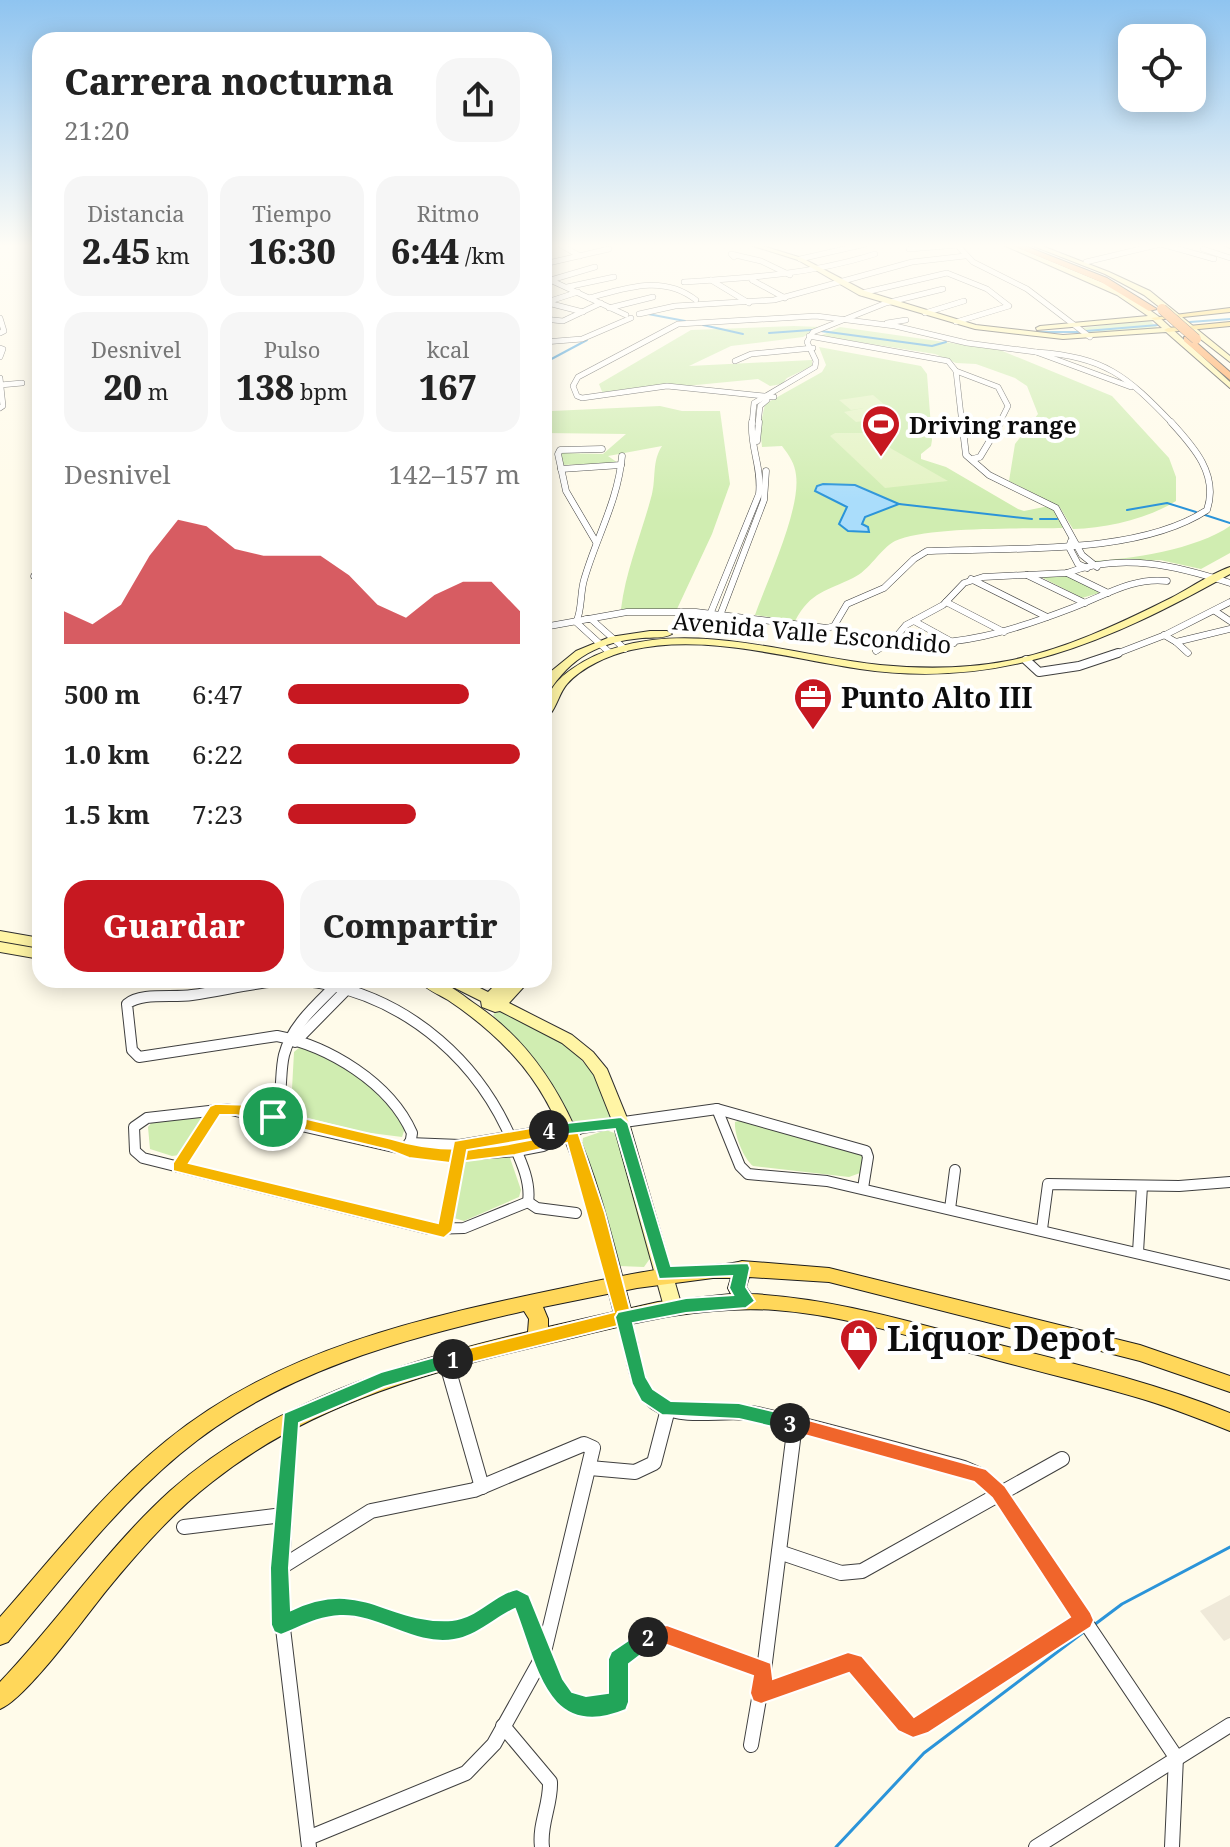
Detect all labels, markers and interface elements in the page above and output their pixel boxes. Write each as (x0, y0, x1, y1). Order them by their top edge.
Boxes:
map controls (1118, 24, 1206, 112)
button: locate (1118, 24, 1206, 112)
text: Carrera nocturna (64, 57, 394, 106)
button: share (436, 58, 520, 142)
text: 21:20 (64, 112, 130, 148)
text: Distancia (87, 198, 185, 228)
text: Tiempo (252, 198, 332, 228)
text: Ritmo (417, 198, 479, 228)
text: 2.45 (82, 228, 151, 274)
text: 16:30 (248, 228, 336, 274)
text: 6:44 (391, 228, 459, 274)
text: km (151, 240, 190, 270)
text: /km (459, 240, 505, 270)
text: Desnivel (91, 334, 181, 364)
text: Pulso (264, 334, 320, 364)
text: kcal (427, 334, 469, 364)
text: 20 (103, 364, 142, 410)
text: 138 (236, 364, 294, 410)
text: 167 (419, 364, 477, 410)
text: m (142, 376, 169, 406)
text: bpm (294, 376, 348, 406)
sports icon: Driving range (860, 403, 902, 458)
place label: Driving range (909, 408, 1077, 441)
text: Desnivel (64, 456, 171, 492)
text: 142–157 m (388, 456, 520, 492)
street label: Avenida Valle Escondido (671, 603, 953, 661)
text: 500 m (64, 676, 140, 712)
text: 6:47 (192, 676, 243, 712)
office icon: Punto Alto III (792, 676, 834, 731)
place label: Punto Alto III (841, 678, 1032, 716)
text: 1.0 km (64, 736, 150, 772)
text: 6:22 (192, 736, 243, 772)
text: 1.5 km (64, 796, 150, 832)
text: 7:23 (192, 796, 243, 832)
button: Guardar (64, 880, 284, 972)
button: Compartir (300, 880, 520, 972)
pin (239, 1083, 307, 1151)
icon: arrive (251, 1095, 295, 1139)
pin: 4 (529, 1110, 569, 1150)
text: 4 (543, 1115, 555, 1145)
place label: Liquor Depot (887, 1315, 1116, 1361)
shop icon: Liquor Depot (838, 1317, 880, 1372)
pin: 1 (433, 1339, 473, 1379)
text: 1 (447, 1344, 459, 1374)
pin: 3 (770, 1403, 810, 1443)
text: 3 (784, 1408, 796, 1438)
pin: 2 (628, 1617, 668, 1657)
text: 2 (642, 1622, 654, 1652)

